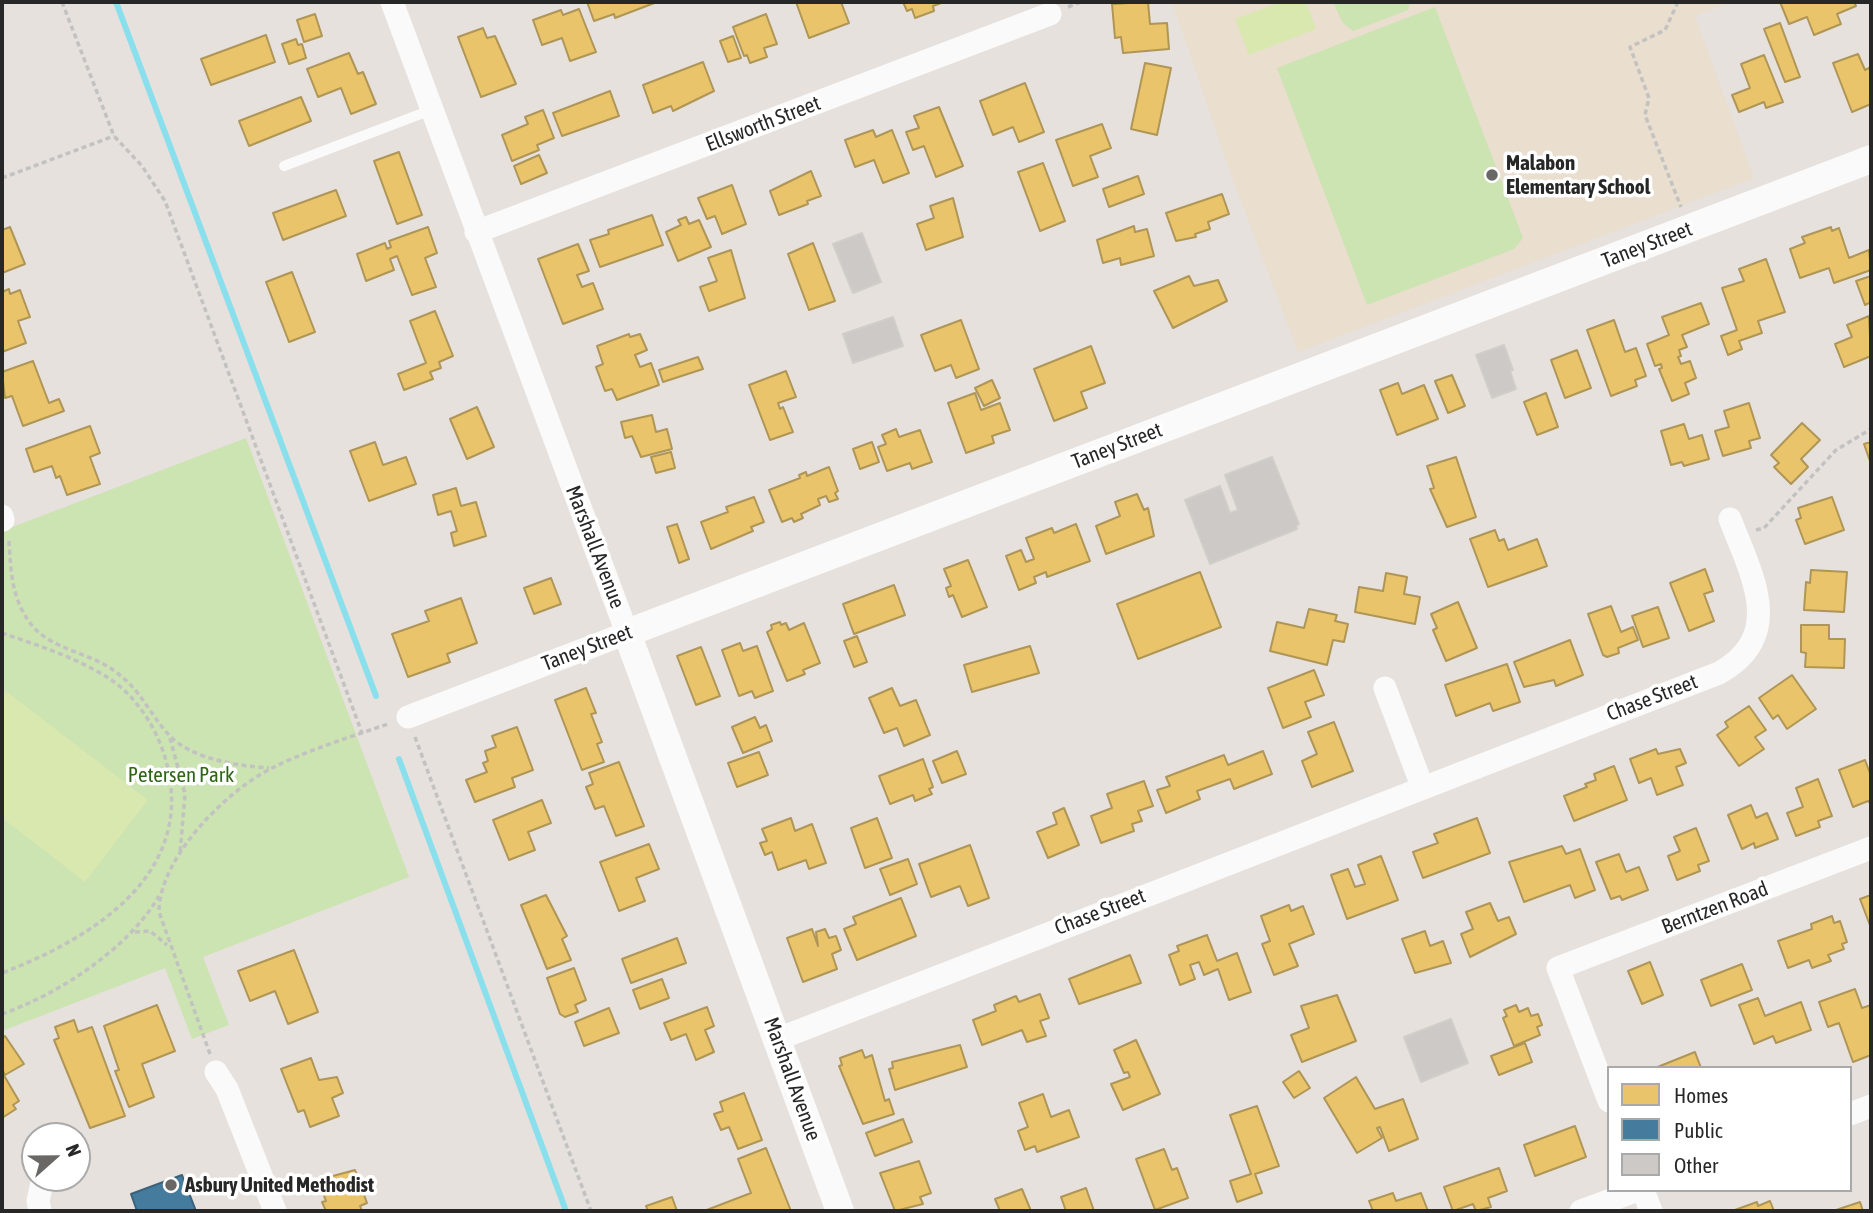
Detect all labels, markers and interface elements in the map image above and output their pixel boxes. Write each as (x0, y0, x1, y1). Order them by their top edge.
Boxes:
street label: Ellsworth Street (702, 91, 824, 157)
place label: Malabon Elementary School (1506, 150, 1650, 200)
marker: Malabon Elementary School (1484, 167, 1500, 183)
street label: Taney Street (1598, 216, 1696, 274)
street label: Taney Street (1068, 417, 1166, 475)
street label: Marshall Avenue (560, 482, 630, 612)
street label: Taney Street (538, 619, 636, 677)
street label: Chase Street (1603, 669, 1701, 727)
park label: Petersen Park (128, 762, 234, 788)
street label: Berntzen Road (1658, 876, 1772, 940)
street label: Chase Street (1051, 883, 1149, 941)
street label: Marshall Avenue (758, 1014, 826, 1144)
legend (1607, 1066, 1852, 1192)
text: Homes (1674, 1083, 1728, 1107)
text: Public (1674, 1118, 1723, 1142)
north arrow (21, 1122, 91, 1192)
text: N (61, 1141, 86, 1159)
text: Other (1674, 1153, 1718, 1177)
place label: Asbury United Methodist (185, 1172, 374, 1198)
marker: Asbury United Methodist (163, 1177, 179, 1193)

